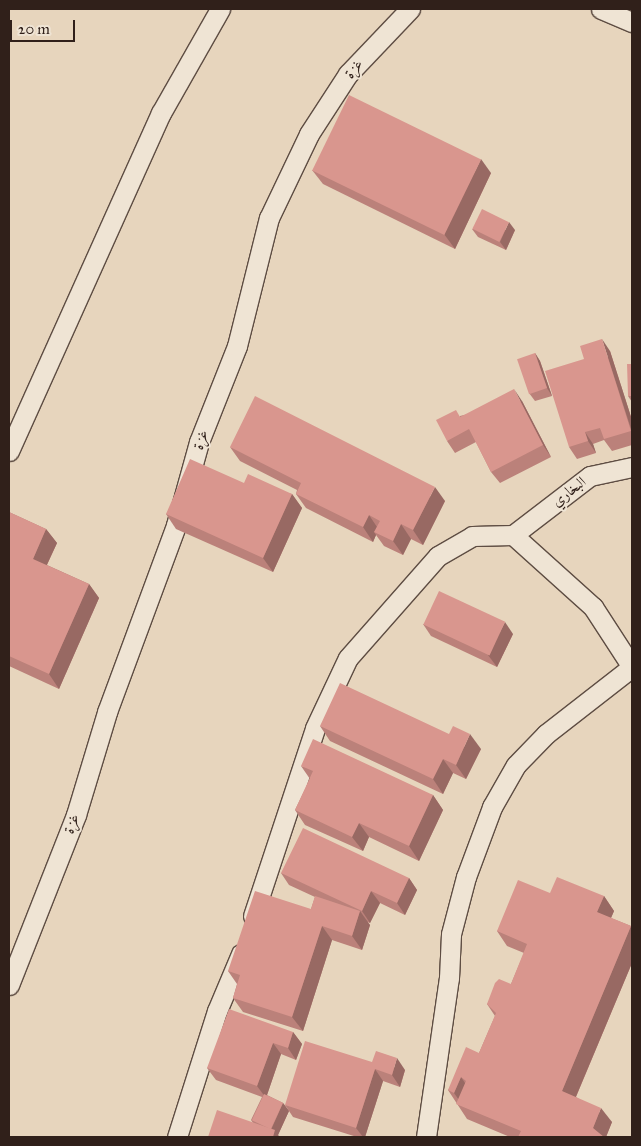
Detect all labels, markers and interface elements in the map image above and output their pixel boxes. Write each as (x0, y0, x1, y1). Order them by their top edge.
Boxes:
scale bar (12, 10, 78, 42)
text: 20 m (18, 20, 50, 38)
street label: غزة (341, 56, 367, 82)
street label: غزة (189, 428, 213, 452)
street label: البخاري (548, 473, 590, 511)
street label: غزة (60, 812, 84, 836)

